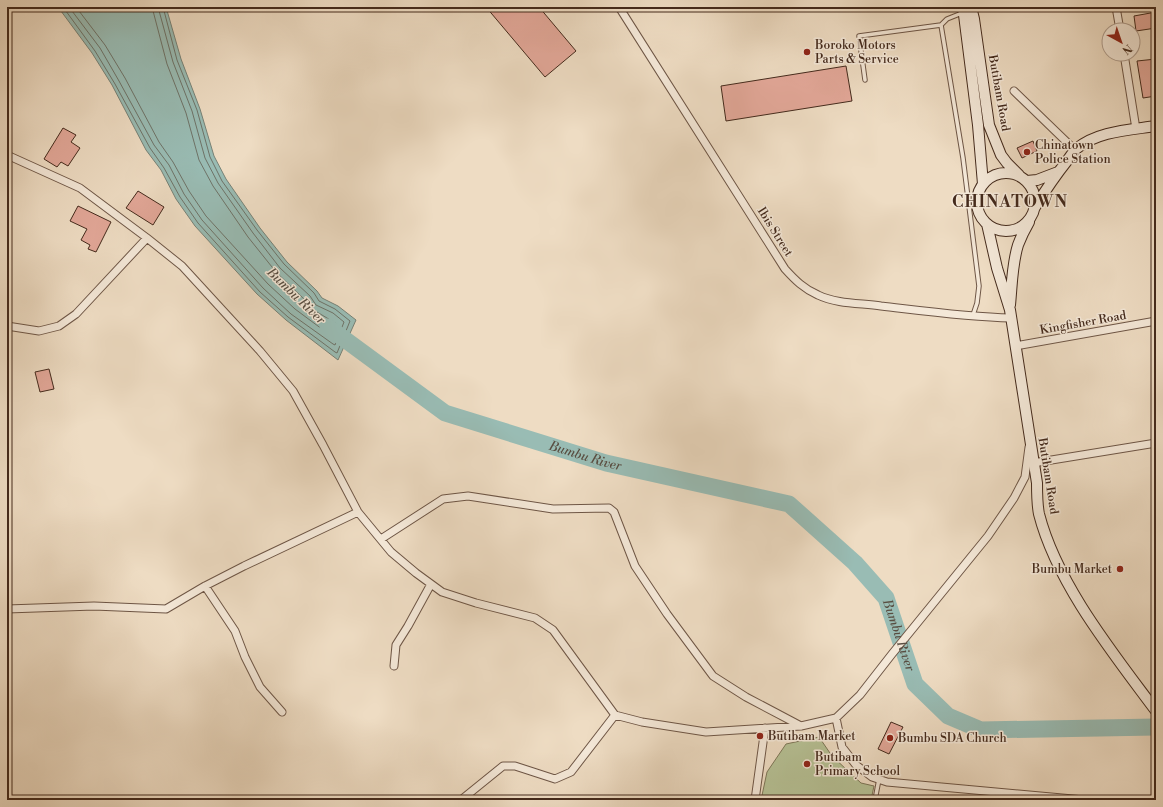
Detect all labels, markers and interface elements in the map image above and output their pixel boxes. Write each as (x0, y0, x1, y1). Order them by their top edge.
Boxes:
north arrow (1101, 22, 1141, 62)
place label: Boroko Motors Parts & Service (814, 38, 899, 67)
text: N (1119, 41, 1135, 57)
marker: Boroko Motors Parts & Service (802, 47, 812, 57)
street label: Butibam Road (985, 53, 1013, 132)
place label: Chinatown Police Station (1035, 138, 1111, 167)
marker: Chinatown Police Station (1022, 147, 1032, 157)
district label: CHINATOWN (952, 192, 1068, 212)
street label: Ibis Street (754, 204, 797, 260)
water label: Bumbu River (263, 264, 329, 328)
street label: Kingfisher Road (1039, 308, 1128, 338)
street label: Butibam Road (1034, 436, 1061, 515)
water label: Bumbu River (546, 437, 623, 474)
place label: Bumbu Market (1031, 562, 1113, 577)
marker: Bumbu Market (1115, 564, 1125, 574)
water label: Bumbu River (879, 596, 918, 674)
place label: Butibam Market (767, 729, 856, 744)
marker: Butibam Market (755, 731, 765, 741)
place label: Bumbu SDA Church (897, 731, 1007, 746)
marker: Bumbu SDA Church (885, 733, 895, 743)
place label: Butibam Primary School (814, 750, 901, 779)
marker: Butibam Primary School (802, 759, 812, 769)

